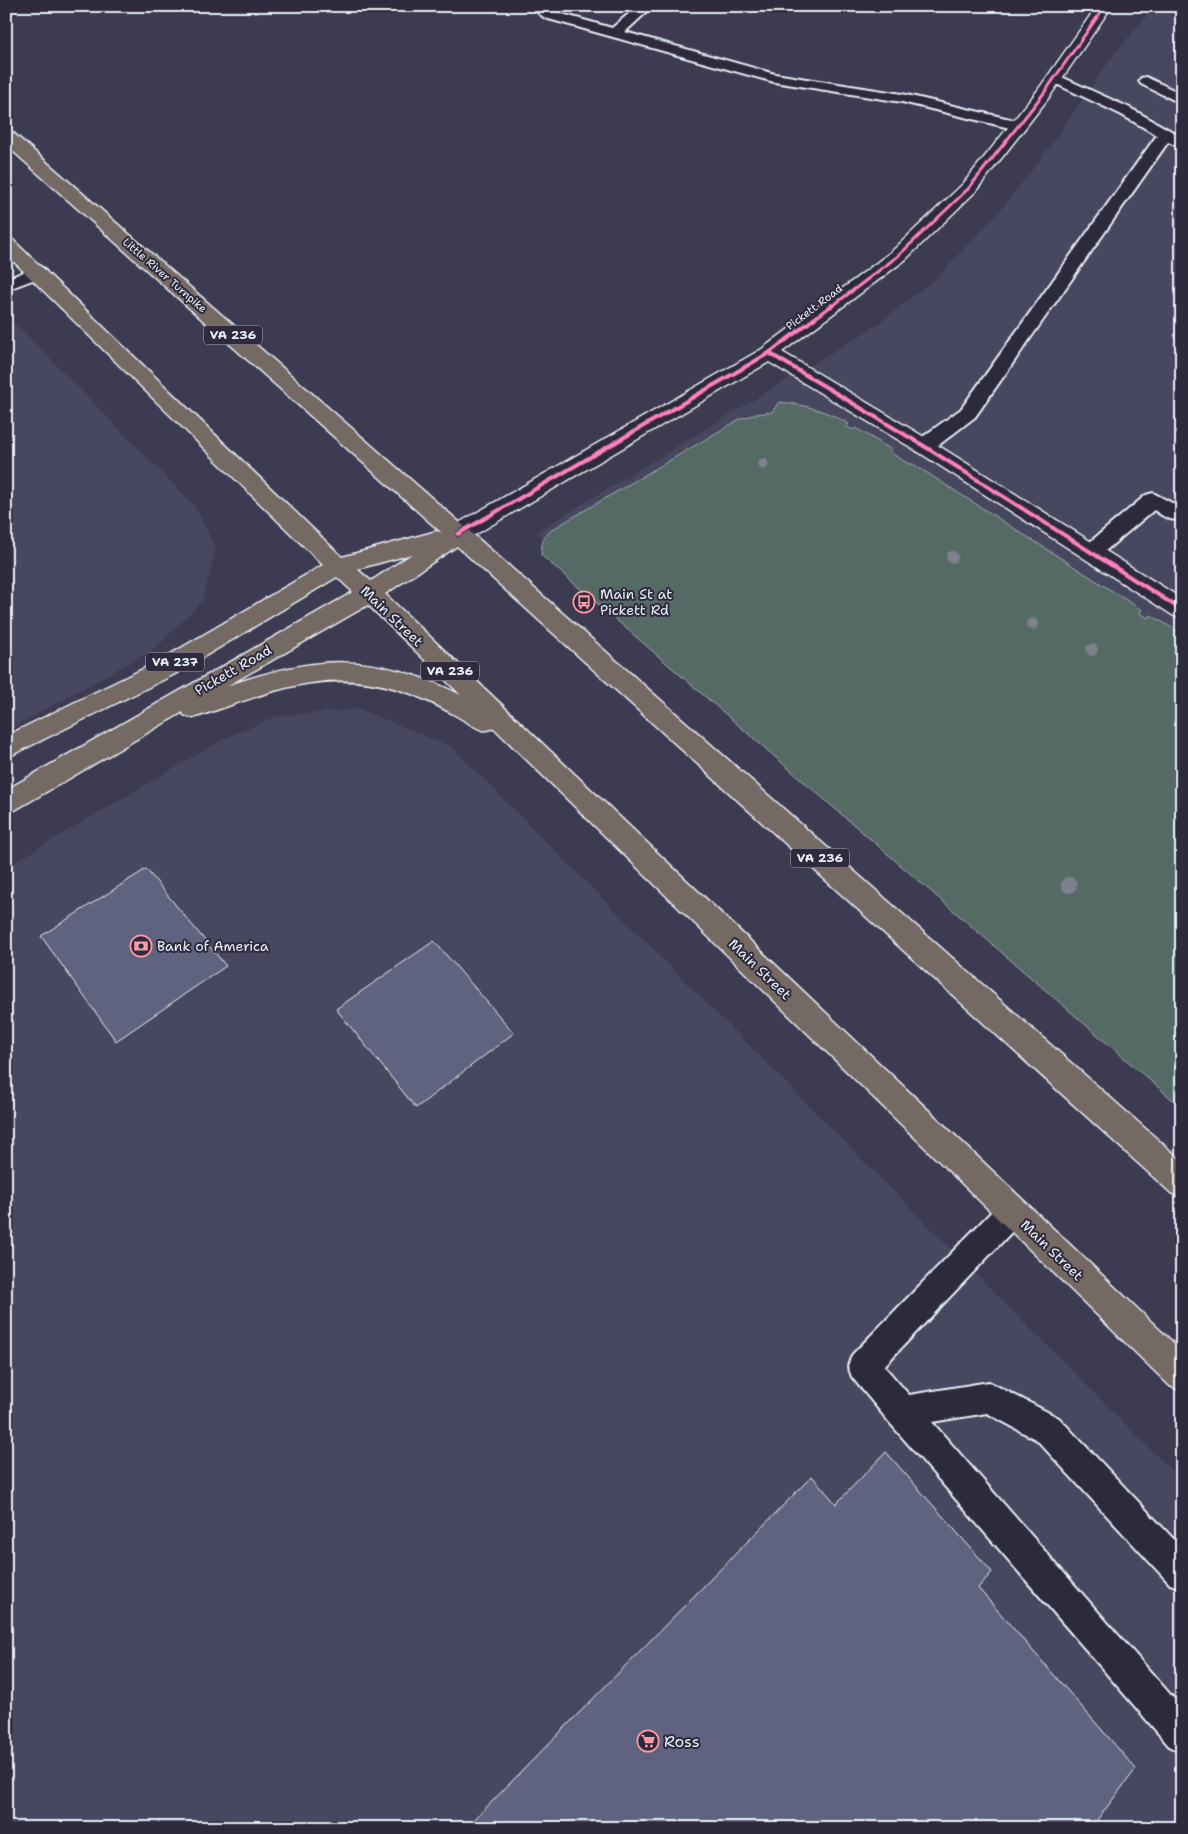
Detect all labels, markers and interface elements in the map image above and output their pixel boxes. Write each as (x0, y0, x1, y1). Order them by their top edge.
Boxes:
street label: Little River Turnpike (119, 235, 210, 316)
street label: Pickett Road (783, 281, 846, 334)
road number: VA 236 (204, 326, 262, 344)
street label: Main Street (357, 582, 427, 650)
place label: Main St at Pickett Rd (600, 585, 672, 619)
bus stop icon: Main St at Pickett Rd (572, 590, 596, 614)
street label: Pickett Road (191, 641, 275, 699)
road number: VA 237 (146, 652, 204, 672)
road number: VA 236 (421, 661, 479, 680)
road number: VA 236 (791, 848, 849, 868)
bank icon: Bank of America (129, 934, 153, 958)
street label: Main Street (725, 935, 795, 1003)
place label: Bank of America (157, 937, 269, 955)
street label: Main Street (1017, 1216, 1087, 1284)
supermarket icon: Ross (636, 1729, 660, 1753)
place label: Ross (664, 1731, 700, 1752)

